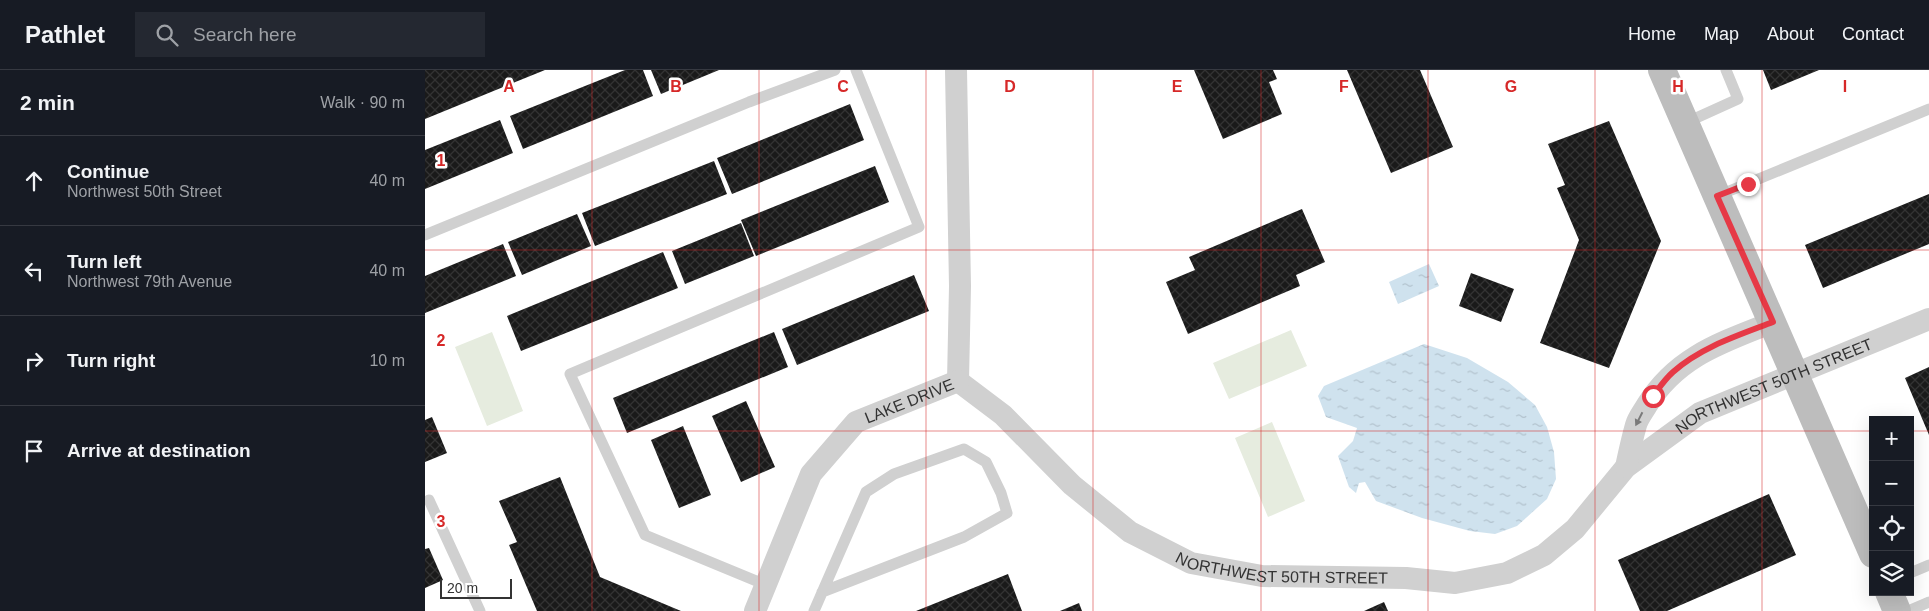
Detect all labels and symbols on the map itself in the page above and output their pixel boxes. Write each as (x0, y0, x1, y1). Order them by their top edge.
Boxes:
text: A (503, 78, 515, 95)
text: B (670, 78, 682, 95)
text: C (837, 78, 849, 95)
text: D (1004, 78, 1016, 95)
text: E (1172, 78, 1183, 95)
text: F (1339, 78, 1349, 95)
text: G (1505, 78, 1517, 95)
text: H (1672, 78, 1684, 95)
text: I (1843, 78, 1847, 95)
text: 1 (437, 152, 446, 169)
route end (1737, 173, 1760, 196)
text: 2 (437, 332, 446, 349)
street label: NORTHWEST 50TH STREET (1672, 335, 1875, 437)
street label: LAKE DRIVE (862, 375, 956, 426)
route start (1642, 385, 1665, 408)
one-way arrow (1635, 412, 1643, 427)
text: 3 (437, 513, 446, 530)
street label: NORTHWEST 50TH STREET (1173, 548, 1388, 586)
scale bar (440, 576, 513, 599)

